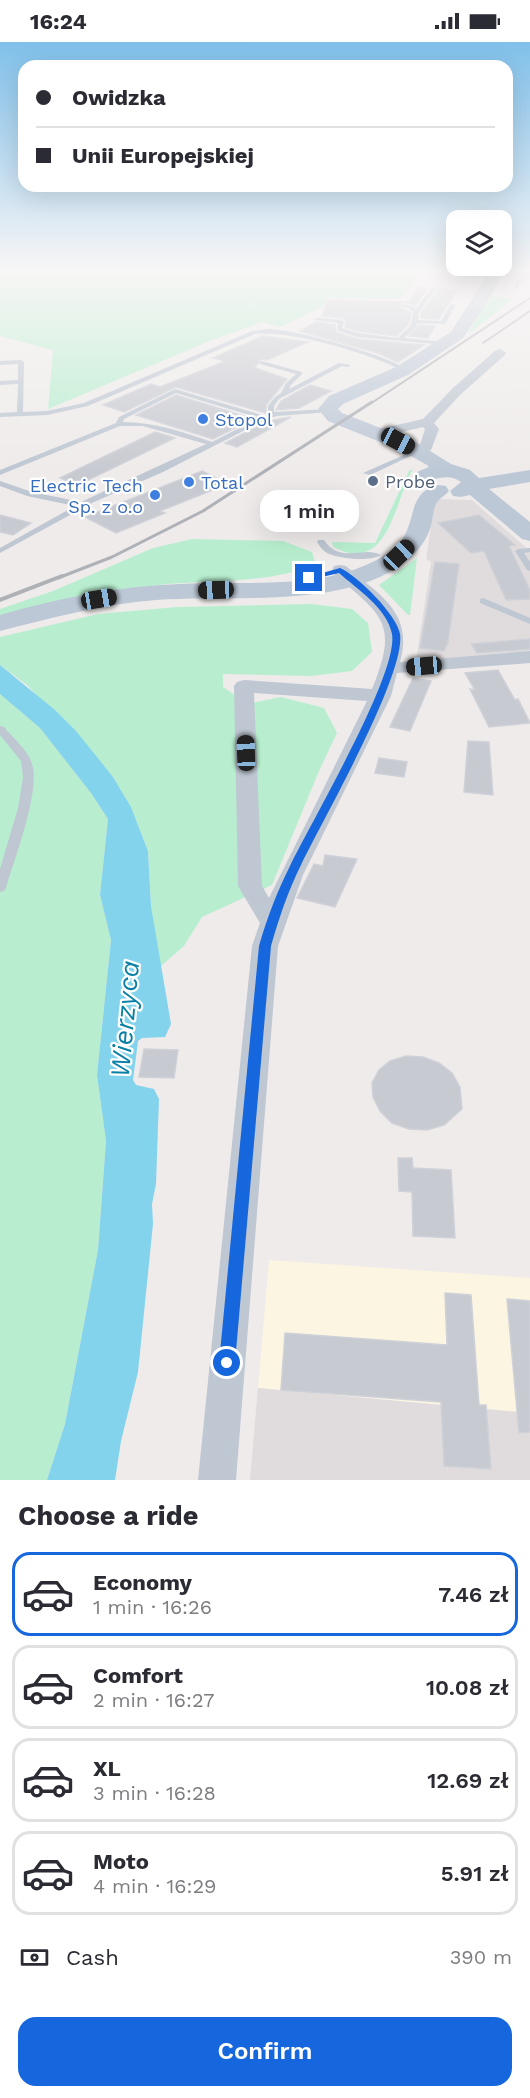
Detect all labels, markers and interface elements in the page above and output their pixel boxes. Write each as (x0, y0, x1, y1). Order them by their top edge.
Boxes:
text: 16:24 (30, 9, 87, 34)
text: Owidzka (72, 85, 166, 110)
text: Unii Europejskiej (72, 143, 254, 168)
map controls (446, 210, 512, 276)
button: layers (446, 210, 512, 276)
place label: Stopol (215, 409, 273, 430)
marker: Stopol (196, 412, 210, 426)
car (378, 425, 418, 457)
place label: Probe (385, 471, 436, 492)
place label: Total (201, 472, 244, 493)
marker: Probe (366, 474, 380, 488)
place label: Electric Tech Sp. z o.o (30, 475, 143, 517)
marker: Total (182, 475, 196, 489)
marker: Electric Tech Sp. z o.o (148, 488, 162, 502)
callout: 1 min (260, 491, 358, 533)
text: 1 min (284, 499, 335, 523)
car (380, 536, 418, 574)
route end (295, 564, 322, 591)
car (198, 580, 234, 600)
car (80, 587, 118, 611)
car (405, 655, 443, 677)
car (236, 735, 256, 771)
water label: Wierzyca (104, 959, 146, 1079)
route start (213, 1349, 240, 1376)
text: Choose a ride (18, 1500, 198, 1532)
icon: car (21, 1567, 75, 1621)
text: Economy (93, 1570, 192, 1595)
text: 7.46 zł (438, 1582, 509, 1607)
text: 1 min · 16:26 (93, 1595, 212, 1619)
icon: car (21, 1660, 75, 1714)
text: Comfort (93, 1663, 183, 1688)
text: 10.08 zł (426, 1675, 509, 1700)
text: 2 min · 16:27 (93, 1688, 214, 1712)
icon: car (21, 1753, 75, 1807)
text: XL (93, 1756, 121, 1781)
text: 12.69 zł (427, 1768, 509, 1793)
text: 3 min · 16:28 (93, 1781, 216, 1805)
icon: car (21, 1846, 75, 1900)
text: Moto (93, 1849, 149, 1874)
text: 5.91 zł (441, 1861, 509, 1886)
text: 4 min · 16:29 (93, 1874, 216, 1898)
icon: cash (18, 1941, 51, 1974)
text: Cash (66, 1945, 119, 1970)
text: 390 m (450, 1945, 512, 1969)
button: Confirm (18, 2017, 512, 2086)

